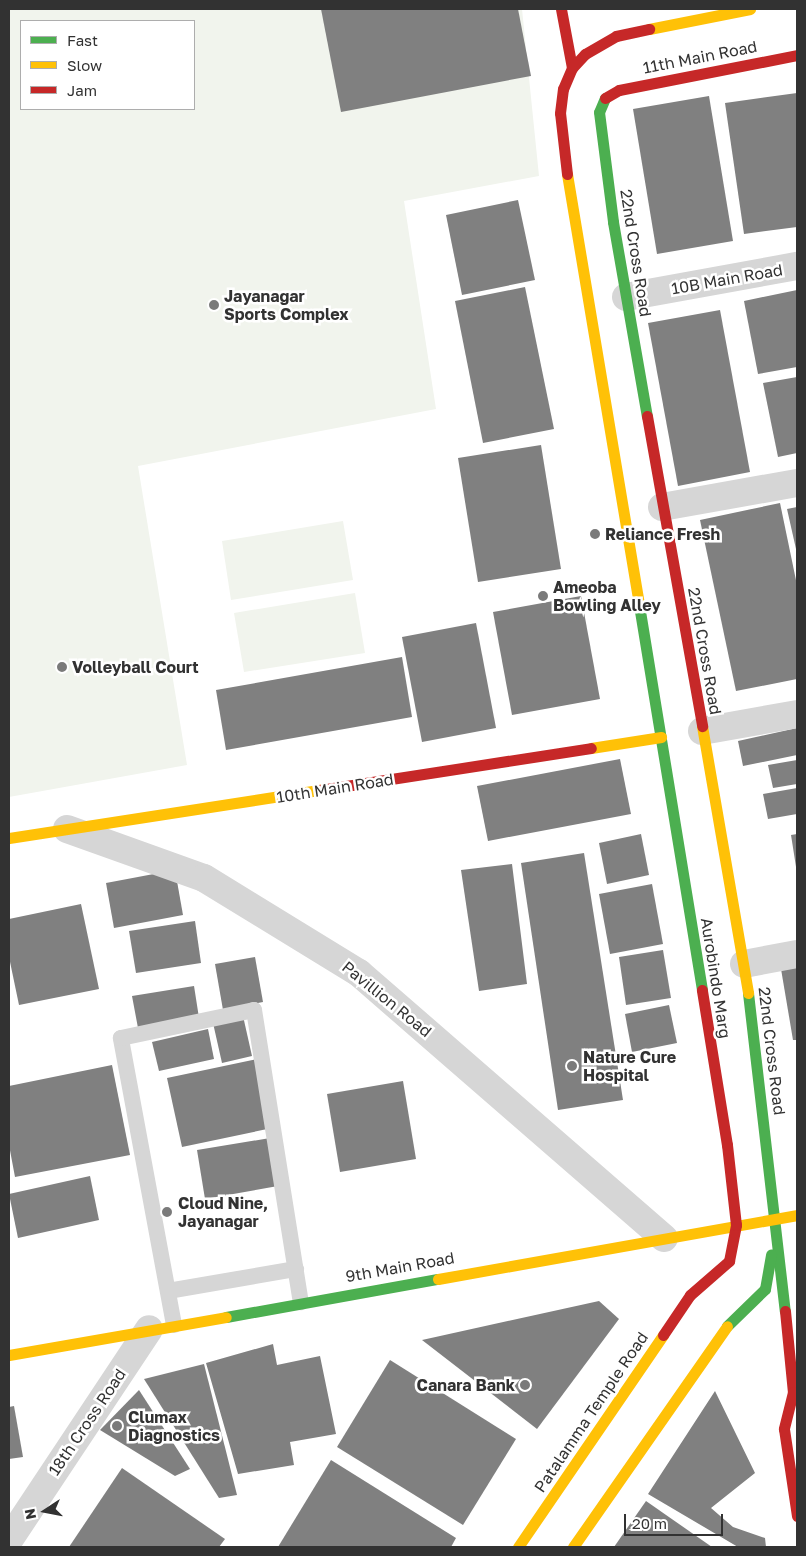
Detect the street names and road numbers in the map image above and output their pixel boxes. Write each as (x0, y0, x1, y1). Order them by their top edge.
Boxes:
street label: 11th Main Road (641, 37, 759, 77)
street label: 22nd Cross Road (616, 188, 656, 318)
street label: 10B Main Road (670, 260, 784, 298)
street label: 22nd Cross Road (684, 586, 726, 716)
street label: 10th Main Road (275, 769, 395, 807)
street label: Aurobindo Marg (697, 916, 735, 1040)
street label: Pavillion Road (338, 957, 436, 1041)
street label: 22nd Cross Road (755, 986, 789, 1116)
street label: 9th Main Road (344, 1248, 456, 1286)
street label: Patalamma Temple Road (530, 1328, 652, 1496)
street label: 18th Cross Road (44, 1365, 130, 1479)

